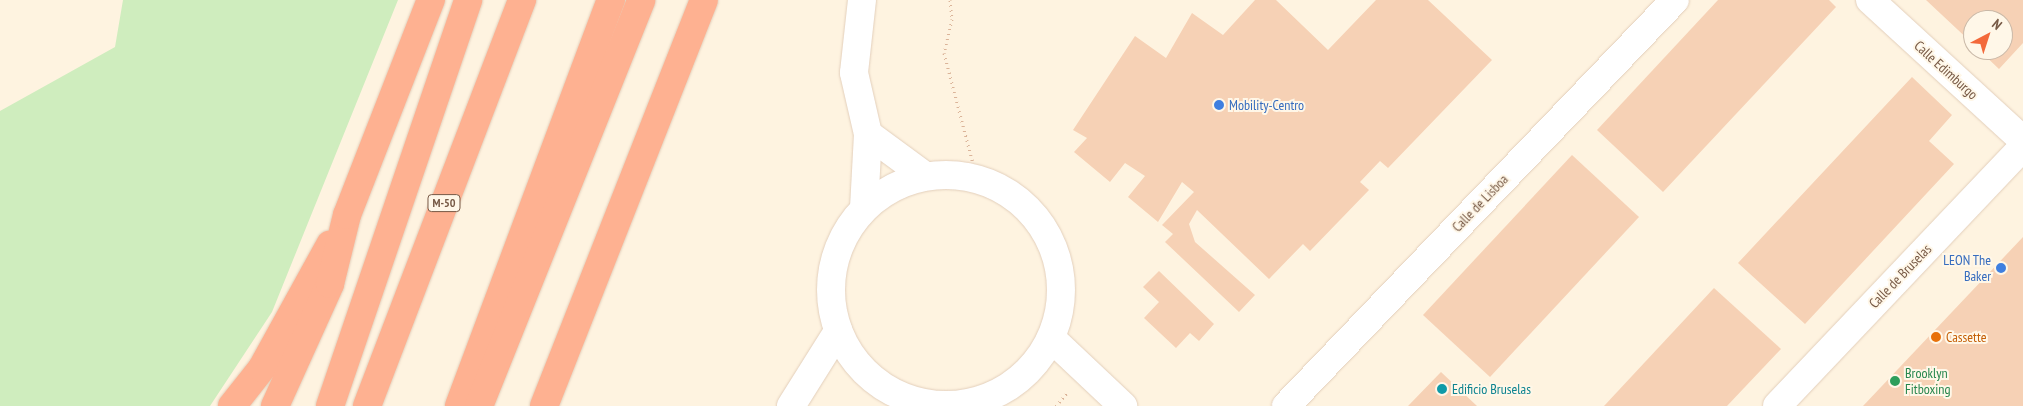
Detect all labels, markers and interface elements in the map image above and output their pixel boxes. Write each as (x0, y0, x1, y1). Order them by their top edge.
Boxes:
north arrow (1963, 10, 2013, 60)
text: N (1988, 15, 2006, 34)
street label: Calle Edimburgo (1911, 37, 1981, 103)
place label: Mobility-Centro (1229, 97, 1304, 113)
marker: Mobility-Centro (1213, 99, 1225, 111)
street label: Calle de Lisboa (1449, 171, 1511, 235)
road number: M-50 (426, 194, 462, 212)
street label: Calle de Bruselas (1865, 240, 1935, 312)
place label: LEON The Baker (1943, 252, 1991, 284)
marker: LEON The Baker (1995, 262, 2007, 274)
place label: Cassette (1946, 329, 1986, 345)
marker: Cassette (1930, 331, 1942, 343)
place label: Brooklyn Fitboxing (1905, 365, 1951, 398)
marker: Brooklyn Fitboxing (1889, 375, 1901, 387)
place label: Edificio Bruselas (1452, 381, 1531, 397)
marker: Edificio Bruselas (1436, 383, 1448, 395)

